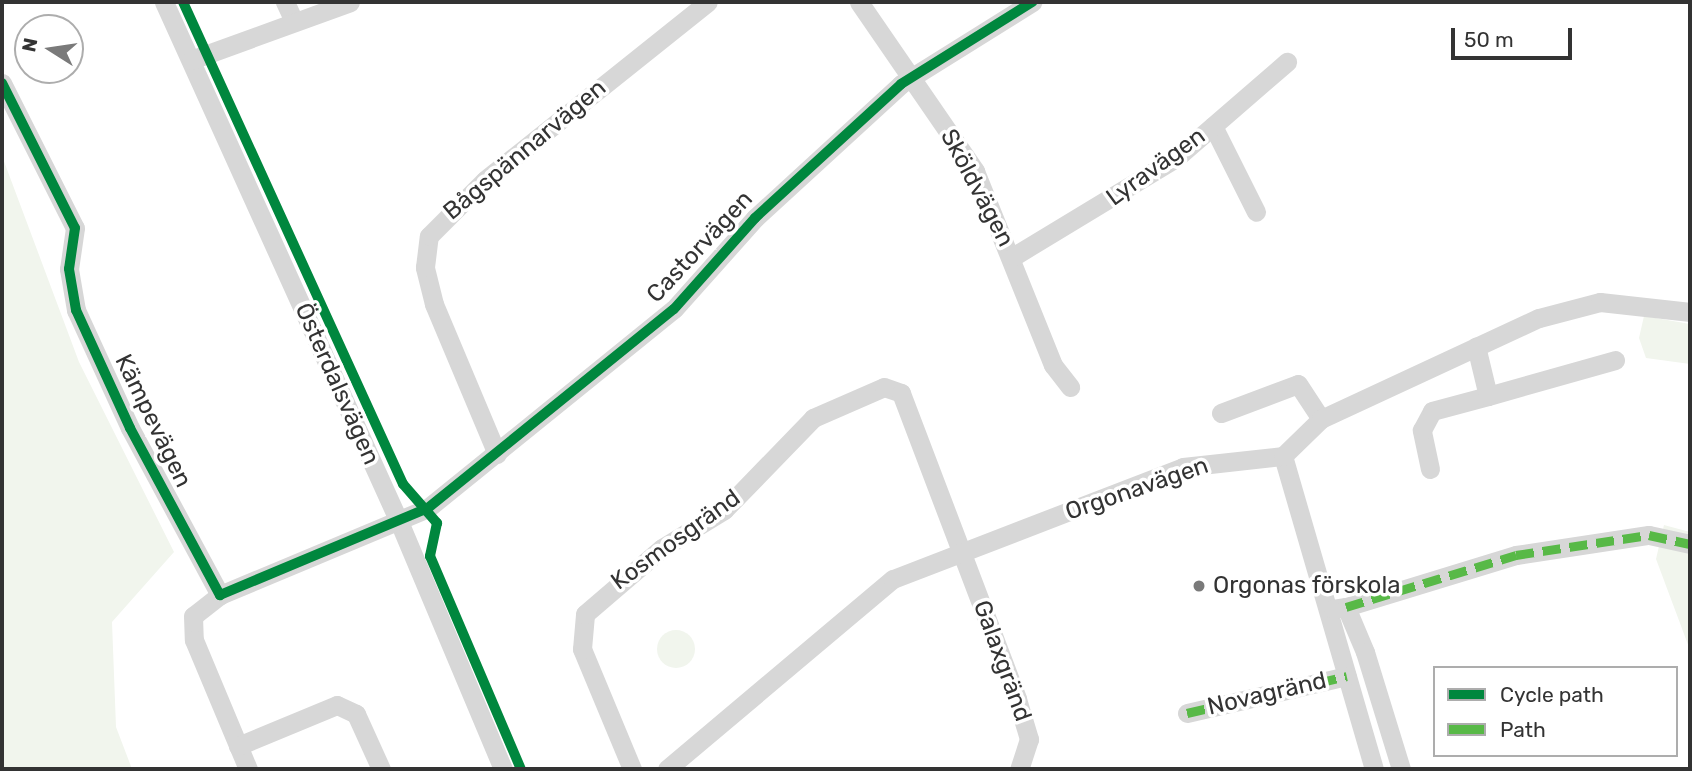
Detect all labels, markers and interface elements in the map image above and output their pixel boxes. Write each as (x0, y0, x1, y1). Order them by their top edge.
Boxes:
north arrow (14, 14, 84, 84)
scale bar (1454, 14, 1575, 58)
text: 50 m (1464, 27, 1514, 52)
text: N (17, 36, 43, 54)
street label: Bågspännarvägen (438, 74, 612, 226)
street label: Lyravägen (1101, 122, 1211, 212)
street label: Sköldvägen (934, 124, 1020, 252)
street label: Castorvägen (641, 185, 759, 309)
street label: Österdalsvägen (289, 299, 385, 469)
street label: Kämpevägen (108, 350, 198, 492)
street label: Orgonavägen (1062, 451, 1212, 527)
street label: Kosmosgränd (606, 484, 746, 596)
place label: Orgonas förskola (1213, 572, 1401, 600)
marker: Orgonas förskola (1191, 578, 1207, 594)
street label: Galaxgränd (967, 597, 1037, 725)
street label: Novagränd (1205, 666, 1329, 722)
legend (1433, 666, 1678, 757)
text: Cycle path (1500, 682, 1604, 707)
text: Path (1500, 717, 1546, 742)

